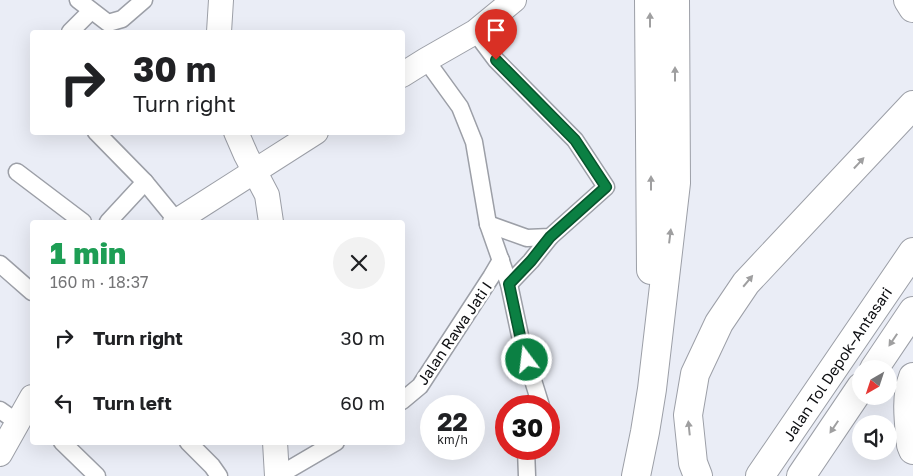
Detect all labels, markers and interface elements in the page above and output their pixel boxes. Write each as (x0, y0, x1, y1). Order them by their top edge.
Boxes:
pin (475, 9, 517, 60)
one-way arrow (646, 12, 654, 28)
icon: arrive (482, 16, 510, 44)
text: 30 m (133, 48, 216, 90)
icon: right (50, 50, 115, 115)
one-way arrow (671, 66, 679, 82)
text: Turn right (133, 90, 236, 117)
one-way arrow (853, 157, 865, 169)
one-way arrow (646, 175, 654, 191)
one-way arrow (666, 228, 674, 244)
text: 1 min (50, 235, 126, 271)
button: close (333, 237, 385, 289)
text: 160 m · 18:37 (50, 272, 148, 292)
one-way arrow (743, 275, 754, 288)
street label: Jalan Rawa Jati I (413, 278, 495, 388)
street label: Jalan Tol Depok–Antasari (779, 284, 895, 444)
icon: right (50, 324, 78, 352)
text: Turn right (93, 326, 183, 349)
text: 30 m (341, 326, 385, 349)
position arrow (500, 333, 552, 385)
one-way arrow (888, 333, 898, 347)
north arrow (852, 360, 898, 405)
map controls (852, 360, 897, 460)
icon: left (50, 389, 78, 417)
text: Turn left (93, 391, 172, 414)
text: 60 m (340, 391, 385, 414)
speed limit sign: 30 (495, 395, 560, 460)
text: 22 (437, 406, 468, 437)
button: sound (852, 415, 897, 460)
one-way arrow (685, 420, 693, 436)
one-way arrow (829, 421, 839, 434)
text: km/h (437, 432, 468, 447)

